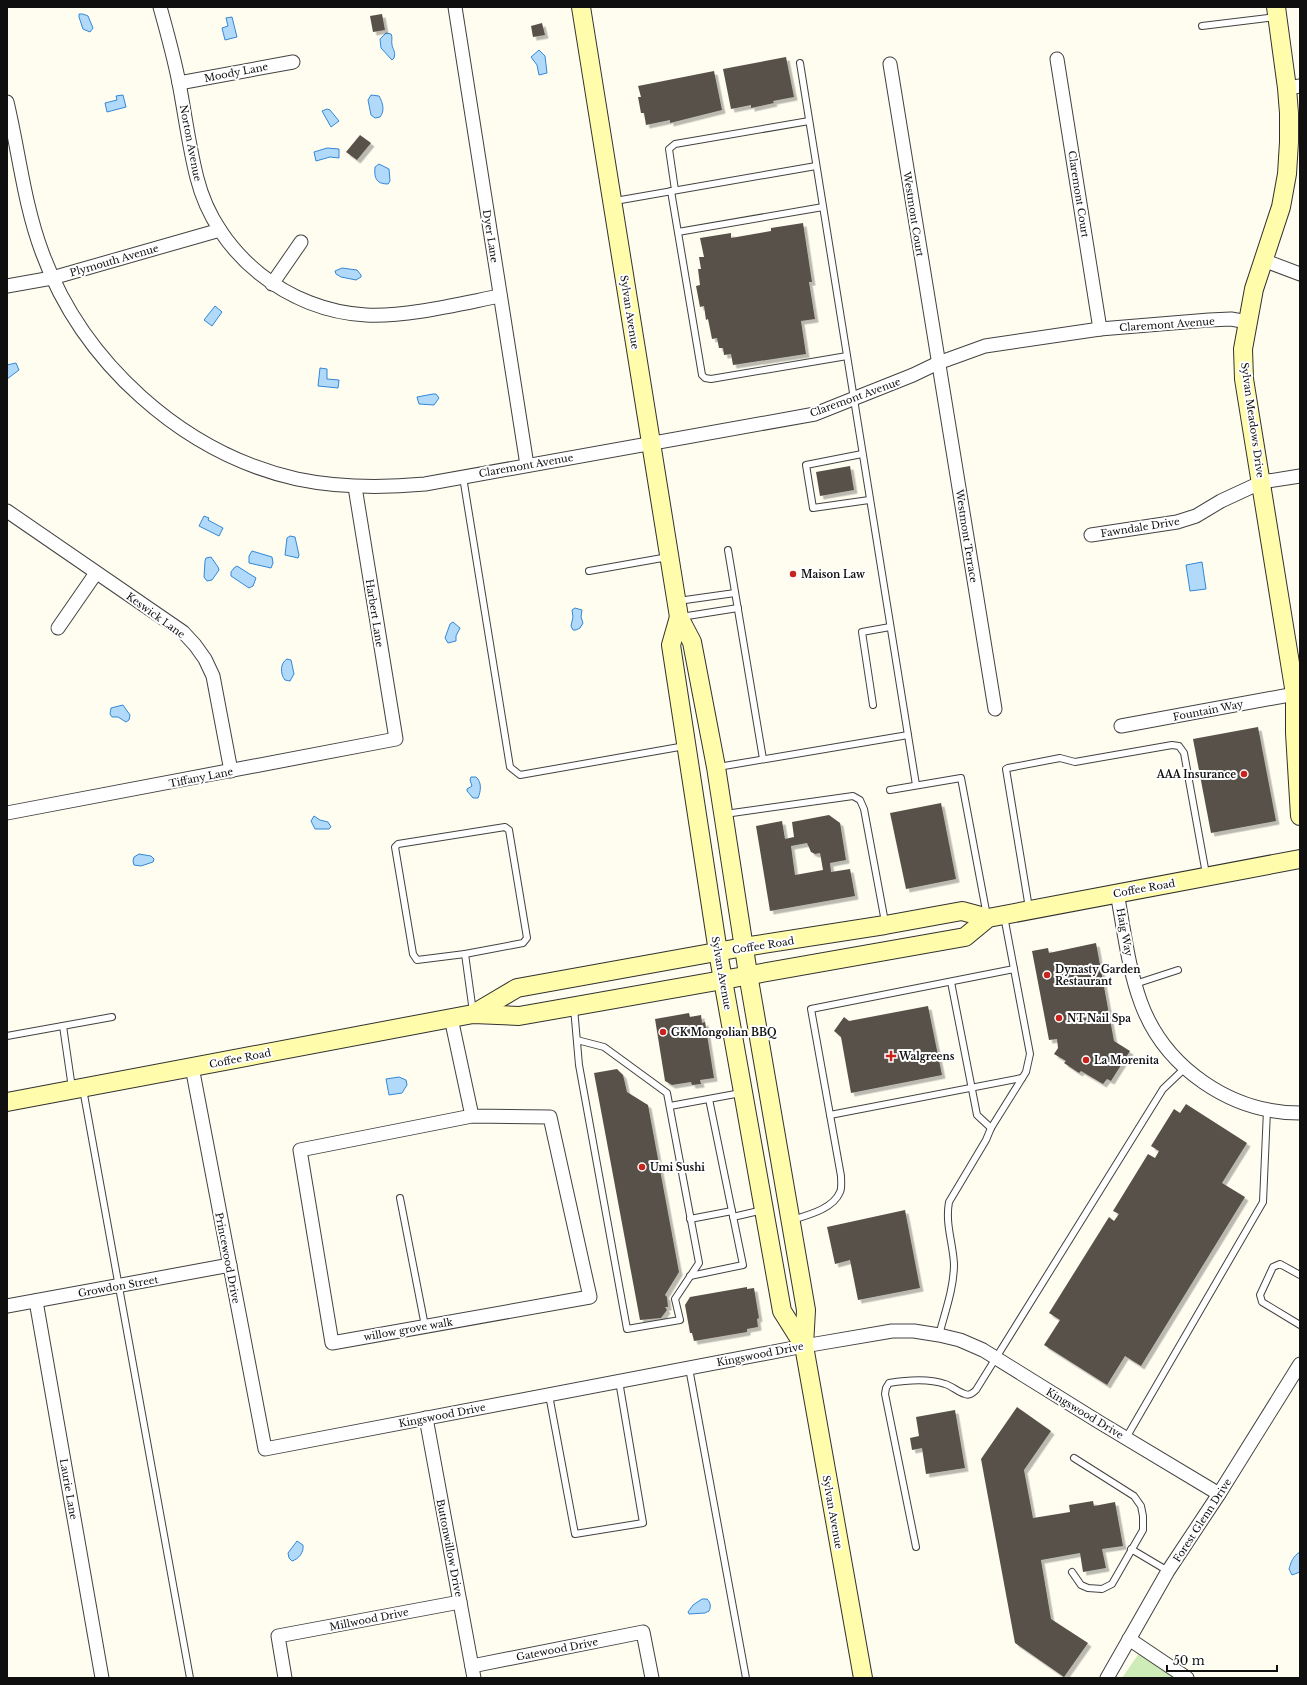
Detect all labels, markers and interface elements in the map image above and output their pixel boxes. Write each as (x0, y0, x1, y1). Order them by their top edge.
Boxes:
street label: Moody Lane (203, 60, 269, 85)
street label: Norton Avenue (177, 104, 204, 183)
street label: Claremont Court (1065, 150, 1092, 239)
street label: Westmont Court (900, 170, 927, 258)
street label: Dyer Lane (480, 209, 501, 264)
street label: Plymouth Avenue (68, 242, 160, 279)
street label: Sylvan Avenue (617, 274, 642, 350)
street label: Claremont Avenue (1119, 315, 1215, 334)
street label: Sylvan Meadows Drive (1238, 361, 1267, 479)
street label: Claremont Avenue (808, 375, 903, 420)
street label: Claremont Avenue (478, 451, 575, 480)
street label: Westmont Terrace (953, 487, 980, 584)
street label: Fawndale Drive (1100, 515, 1181, 540)
place label: Maison Law (801, 568, 865, 581)
marker: Maison Law (788, 569, 798, 579)
street label: Harbert Lane (363, 578, 386, 648)
street label: Keswick Lane (124, 590, 188, 641)
street label: Fountain Way (1172, 697, 1245, 724)
street label: Tiffany Lane (168, 765, 235, 790)
place label: AAA Insurance (1156, 768, 1236, 781)
marker: AAA Insurance (1239, 769, 1249, 779)
street label: Coffee Road (1112, 877, 1176, 900)
street label: Haig Way (1113, 907, 1136, 958)
street label: Coffee Road (731, 934, 795, 957)
street label: Sylvan Avenue (709, 935, 734, 1011)
place label: Dynasty Garden Restaurant (1055, 963, 1141, 988)
marker: Dynasty Garden Restaurant (1042, 970, 1052, 980)
place label: NT Nail Spa (1067, 1012, 1131, 1025)
marker: NT Nail Spa (1054, 1013, 1064, 1023)
place label: GK Mongolian BBQ (671, 1026, 777, 1039)
marker: GK Mongolian BBQ (658, 1027, 668, 1037)
street label: Coffee Road (208, 1046, 272, 1071)
place label: Walgreens (898, 1050, 955, 1063)
marker: Walgreens (886, 1051, 896, 1061)
place label: La Morenita (1094, 1054, 1159, 1067)
marker: La Morenita (1081, 1055, 1091, 1065)
place label: Umi Sushi (650, 1161, 705, 1174)
marker: Umi Sushi (637, 1162, 647, 1172)
street label: Princewood Drive (212, 1211, 243, 1305)
street label: Growdon Street (77, 1273, 159, 1300)
street label: willow grove walk (362, 1315, 455, 1344)
street label: Kingswood Drive (716, 1340, 805, 1369)
street label: Kingswood Drive (1044, 1385, 1126, 1442)
street label: Kingswood Drive (398, 1401, 487, 1430)
street label: Laurie Lane (57, 1458, 80, 1521)
street label: Sylvan Avenue (820, 1474, 845, 1550)
street label: Forest Glenn Drive (1170, 1476, 1235, 1565)
street label: Buttonwillow Drive (434, 1498, 465, 1598)
street label: Millwood Drive (328, 1605, 410, 1634)
street label: Gatewood Drive (515, 1635, 599, 1664)
scale bar (1167, 1647, 1277, 1673)
text: 50 m (1173, 1653, 1205, 1668)

